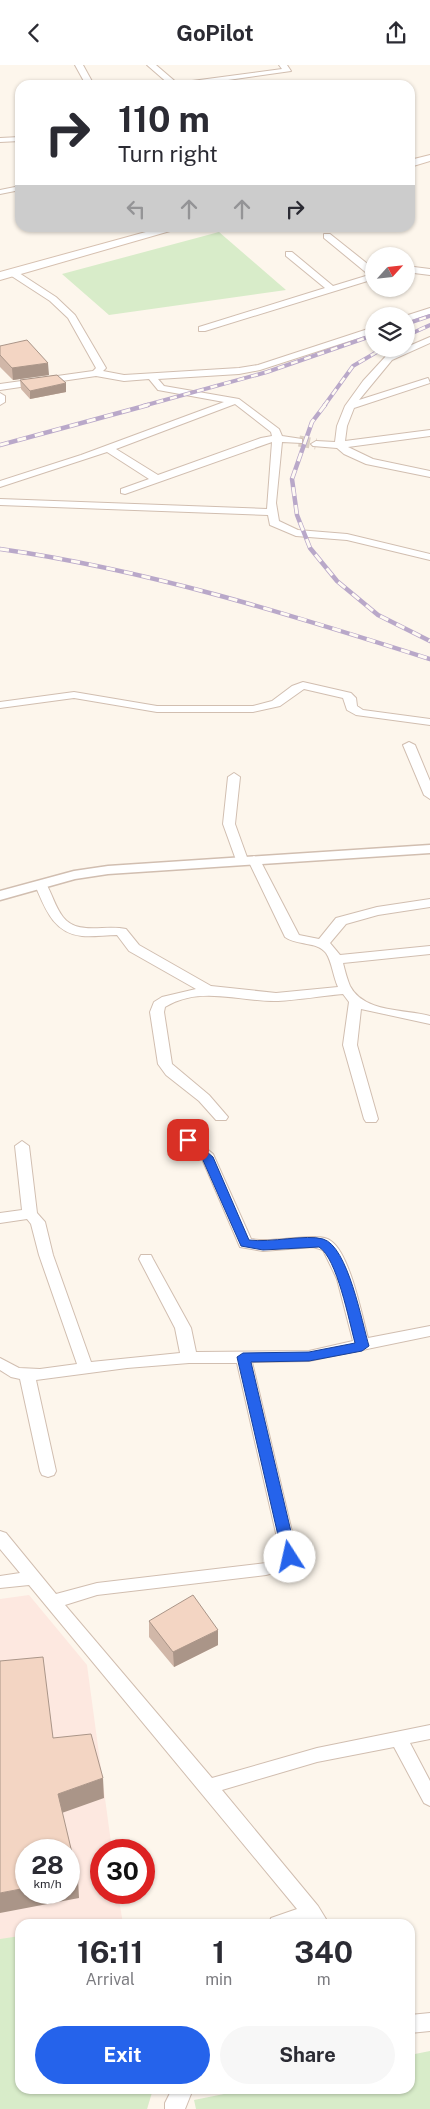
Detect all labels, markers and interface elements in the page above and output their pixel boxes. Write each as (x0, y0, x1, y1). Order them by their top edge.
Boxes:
icon: back (20, 19, 48, 47)
icon: share (382, 19, 410, 47)
text: GoPilot (176, 20, 254, 46)
text: 110 m (118, 99, 210, 140)
icon: right (35, 100, 100, 165)
text: Turn right (118, 141, 218, 167)
icon: left (122, 195, 150, 223)
icon: ahead (175, 195, 203, 223)
icon: ahead (228, 195, 256, 223)
icon: right (281, 195, 309, 223)
north arrow (365, 247, 415, 297)
map controls (365, 247, 415, 357)
button: layers (365, 307, 415, 357)
pin (167, 1119, 209, 1161)
icon: arrive (174, 1126, 202, 1154)
position arrow (263, 1530, 315, 1582)
speed limit sign: 30 (90, 1839, 155, 1904)
text: 28 (31, 1850, 64, 1880)
text: km/h (33, 1877, 62, 1891)
text: 16:11 (77, 1934, 143, 1970)
text: 1 (212, 1934, 225, 1970)
text: 340 (294, 1934, 353, 1970)
text: Arrival (85, 1970, 135, 1989)
text: min (205, 1970, 232, 1989)
text: m (317, 1970, 331, 1989)
button: Exit (35, 2026, 210, 2084)
button: Share (220, 2026, 395, 2084)

